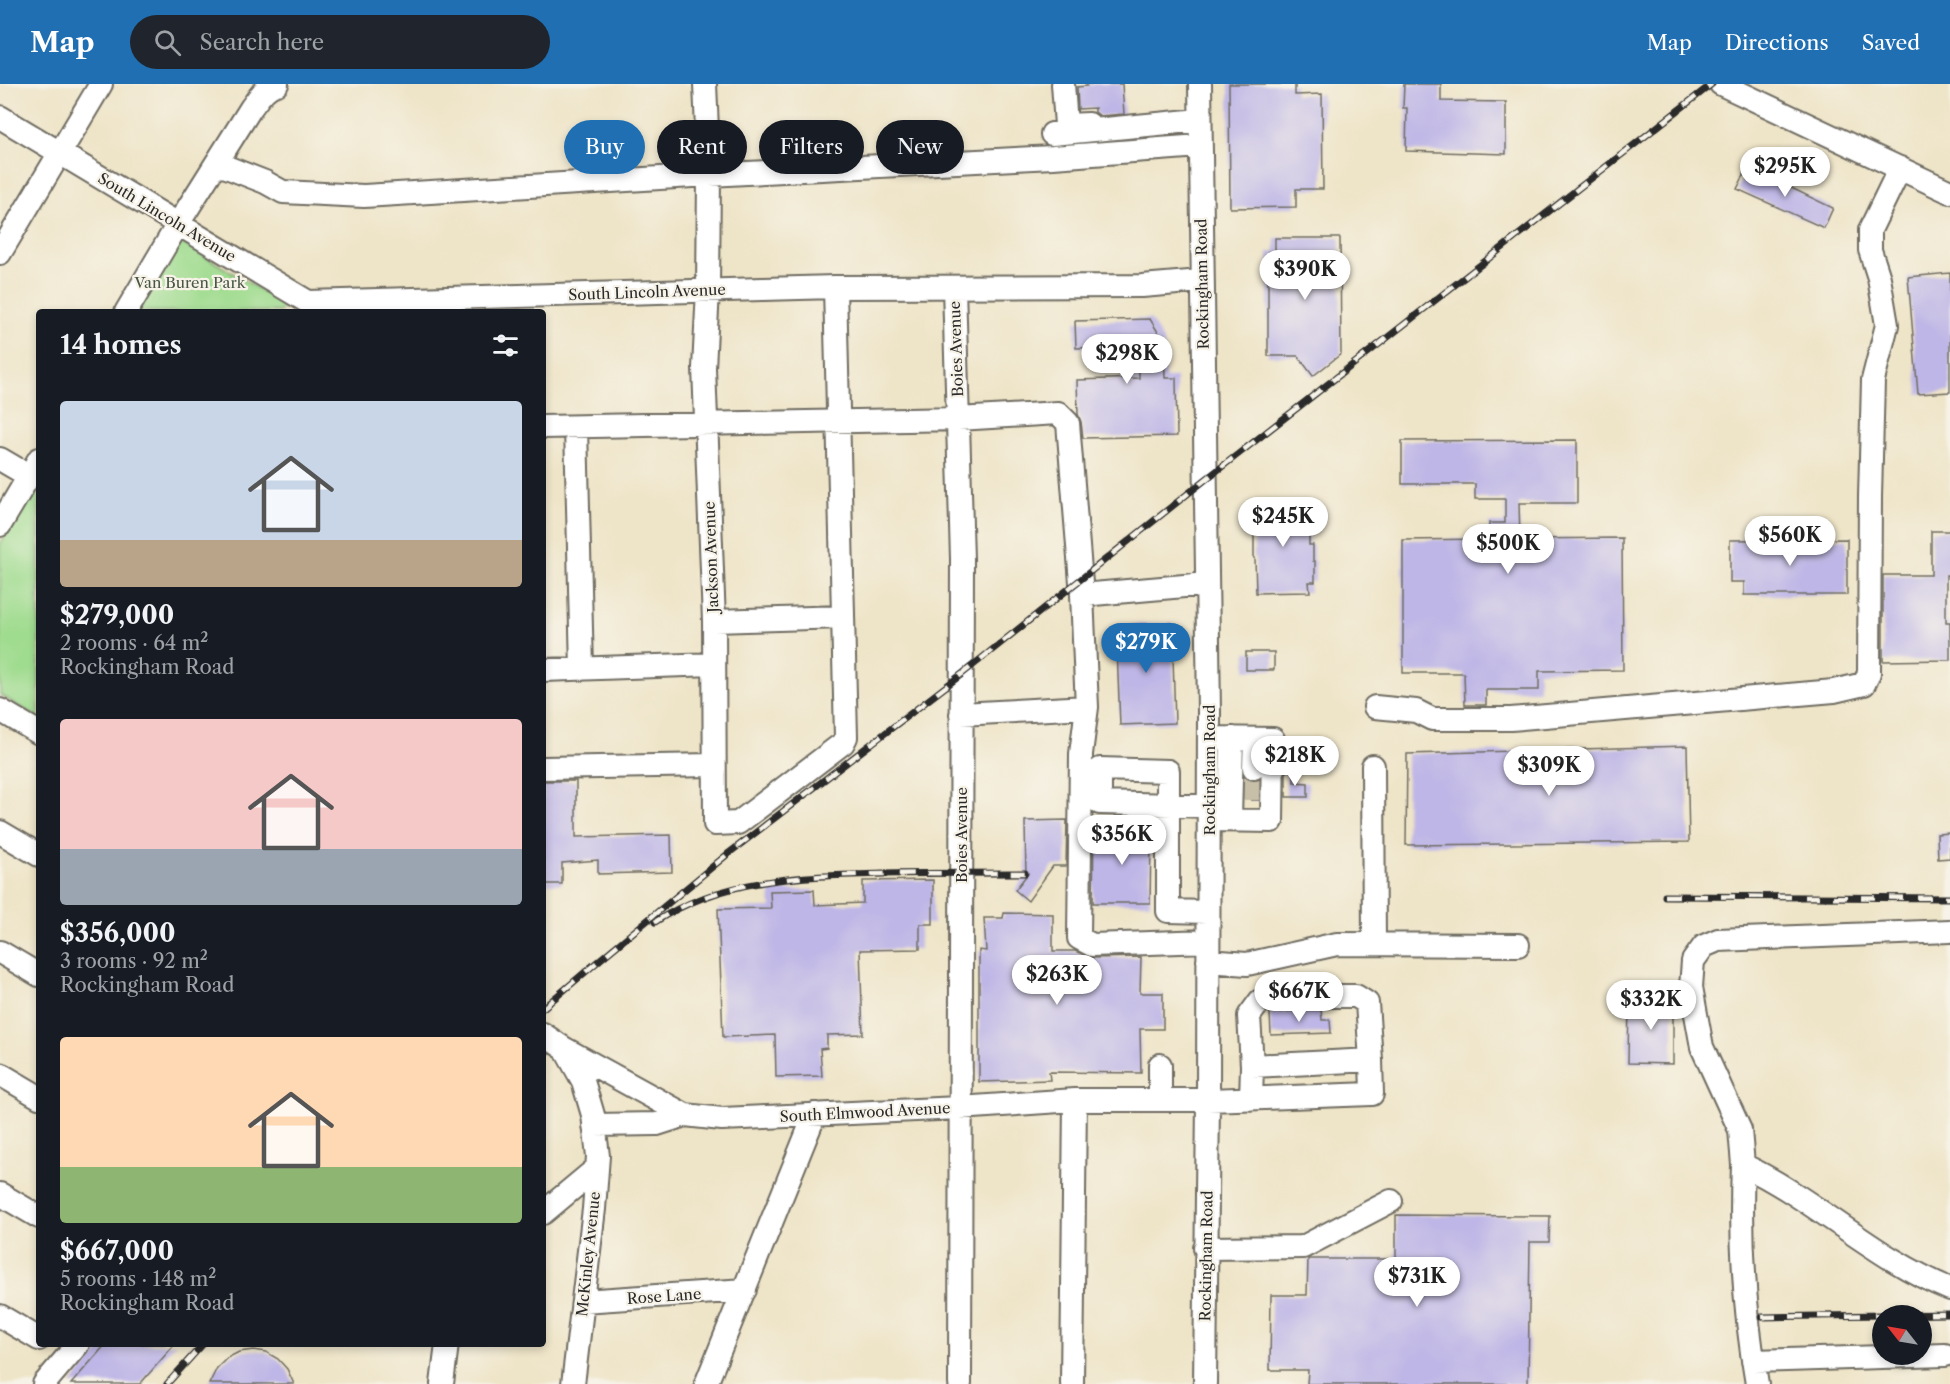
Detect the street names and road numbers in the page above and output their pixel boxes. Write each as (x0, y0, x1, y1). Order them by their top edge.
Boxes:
street label: South Lincoln Avenue (95, 168, 239, 266)
street label: Rockingham Road (1191, 218, 1213, 350)
street label: South Lincoln Avenue (568, 280, 726, 304)
street label: Boies Avenue (945, 301, 967, 397)
street label: Jackson Avenue (700, 501, 723, 615)
street label: Rockingham Road (1200, 705, 1219, 835)
street label: Boies Avenue (952, 787, 971, 883)
street label: South Elmwood Avenue (779, 1098, 951, 1126)
street label: Rockingham Road (1195, 1190, 1217, 1322)
street label: McKinley Avenue (572, 1191, 604, 1317)
street label: Rose Lane (626, 1284, 702, 1308)

